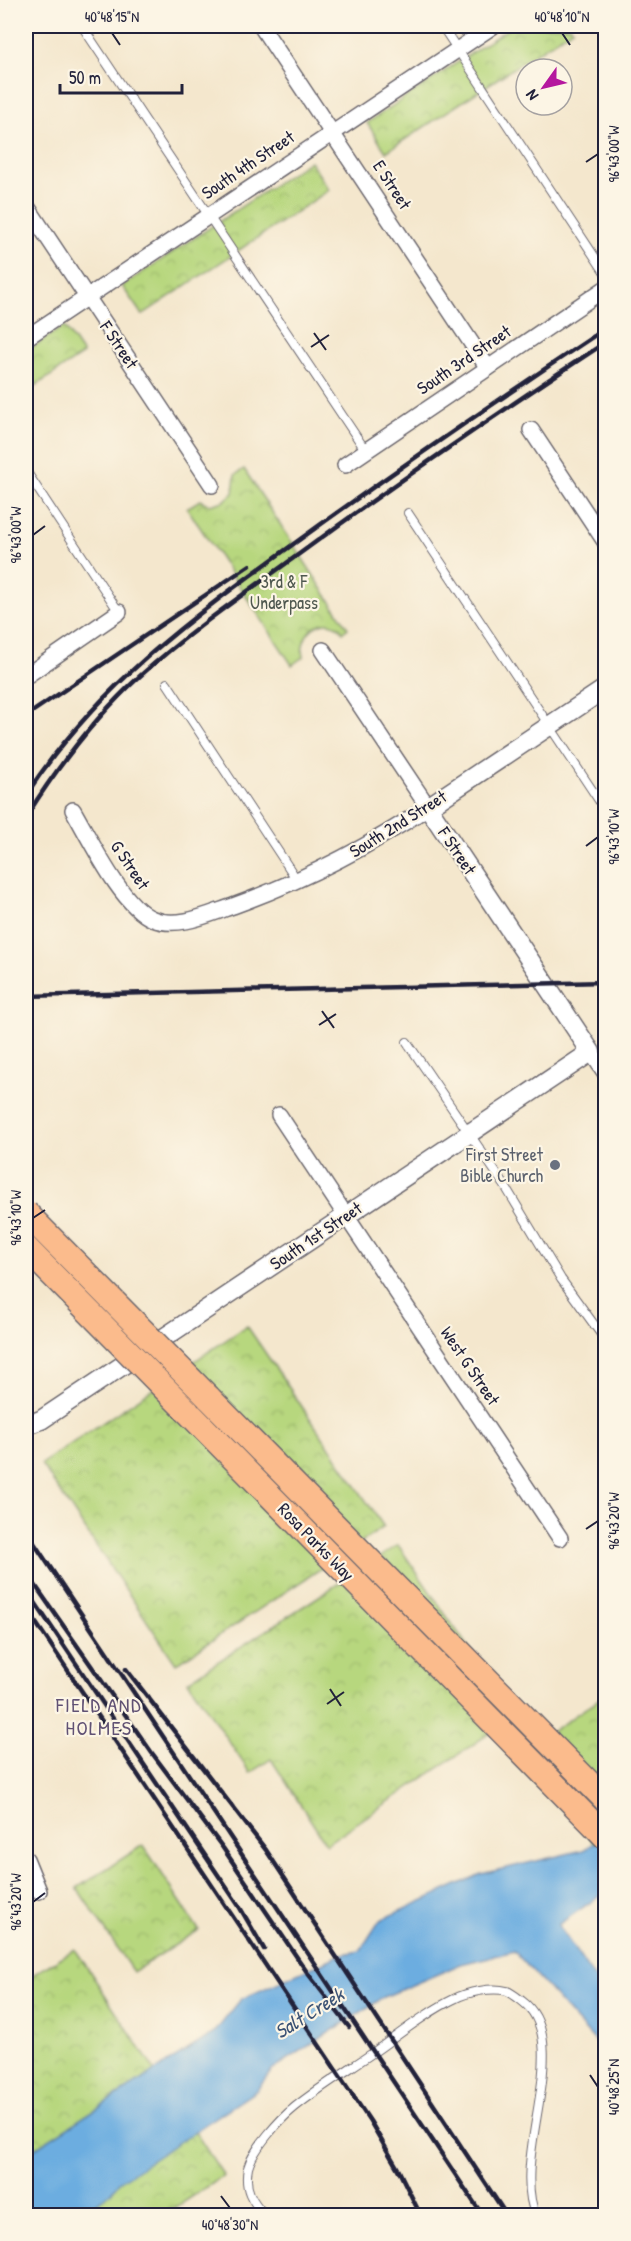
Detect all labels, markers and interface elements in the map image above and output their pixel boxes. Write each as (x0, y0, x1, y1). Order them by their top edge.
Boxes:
text: 40°48'15"N (85, 6, 139, 27)
text: 40°48'10"N (534, 6, 590, 27)
scale bar (60, 57, 182, 95)
north arrow (514, 57, 574, 117)
text: 50 m (69, 65, 101, 90)
text: N (520, 85, 543, 105)
street label: South 4th Street (196, 124, 300, 205)
text: 96°43'00"W (603, 125, 624, 183)
street label: E Street (367, 155, 418, 215)
street label: F Street (94, 315, 145, 374)
street label: South 3rd Street (412, 318, 516, 400)
text: 96°43'00"W (5, 506, 26, 564)
park label: 3rd & F Underpass (250, 569, 318, 615)
street label: South 2nd Street (344, 783, 452, 863)
text: 96°43'10"W (603, 808, 624, 865)
street label: F Street (432, 821, 483, 880)
street label: G Street (105, 835, 157, 895)
place label: First Street Bible Church (460, 1142, 544, 1188)
marker: First Street Bible Church (548, 1158, 562, 1172)
text: 96°43'10"W (5, 1189, 26, 1246)
street label: South 1st Street (265, 1195, 367, 1276)
street label: West G Street (435, 1321, 506, 1411)
text: 96°43'20"W (603, 1492, 624, 1550)
street label: Rosa Parks Way (272, 1497, 361, 1587)
district label: FIELD AND HOLMES (55, 1691, 142, 1741)
text: 96°43'20"W (5, 1873, 26, 1931)
water label: Salt Creek (269, 1980, 350, 2044)
text: 40°48'25"N (603, 2059, 624, 2115)
text: 40°48'30"N (202, 2214, 258, 2235)

